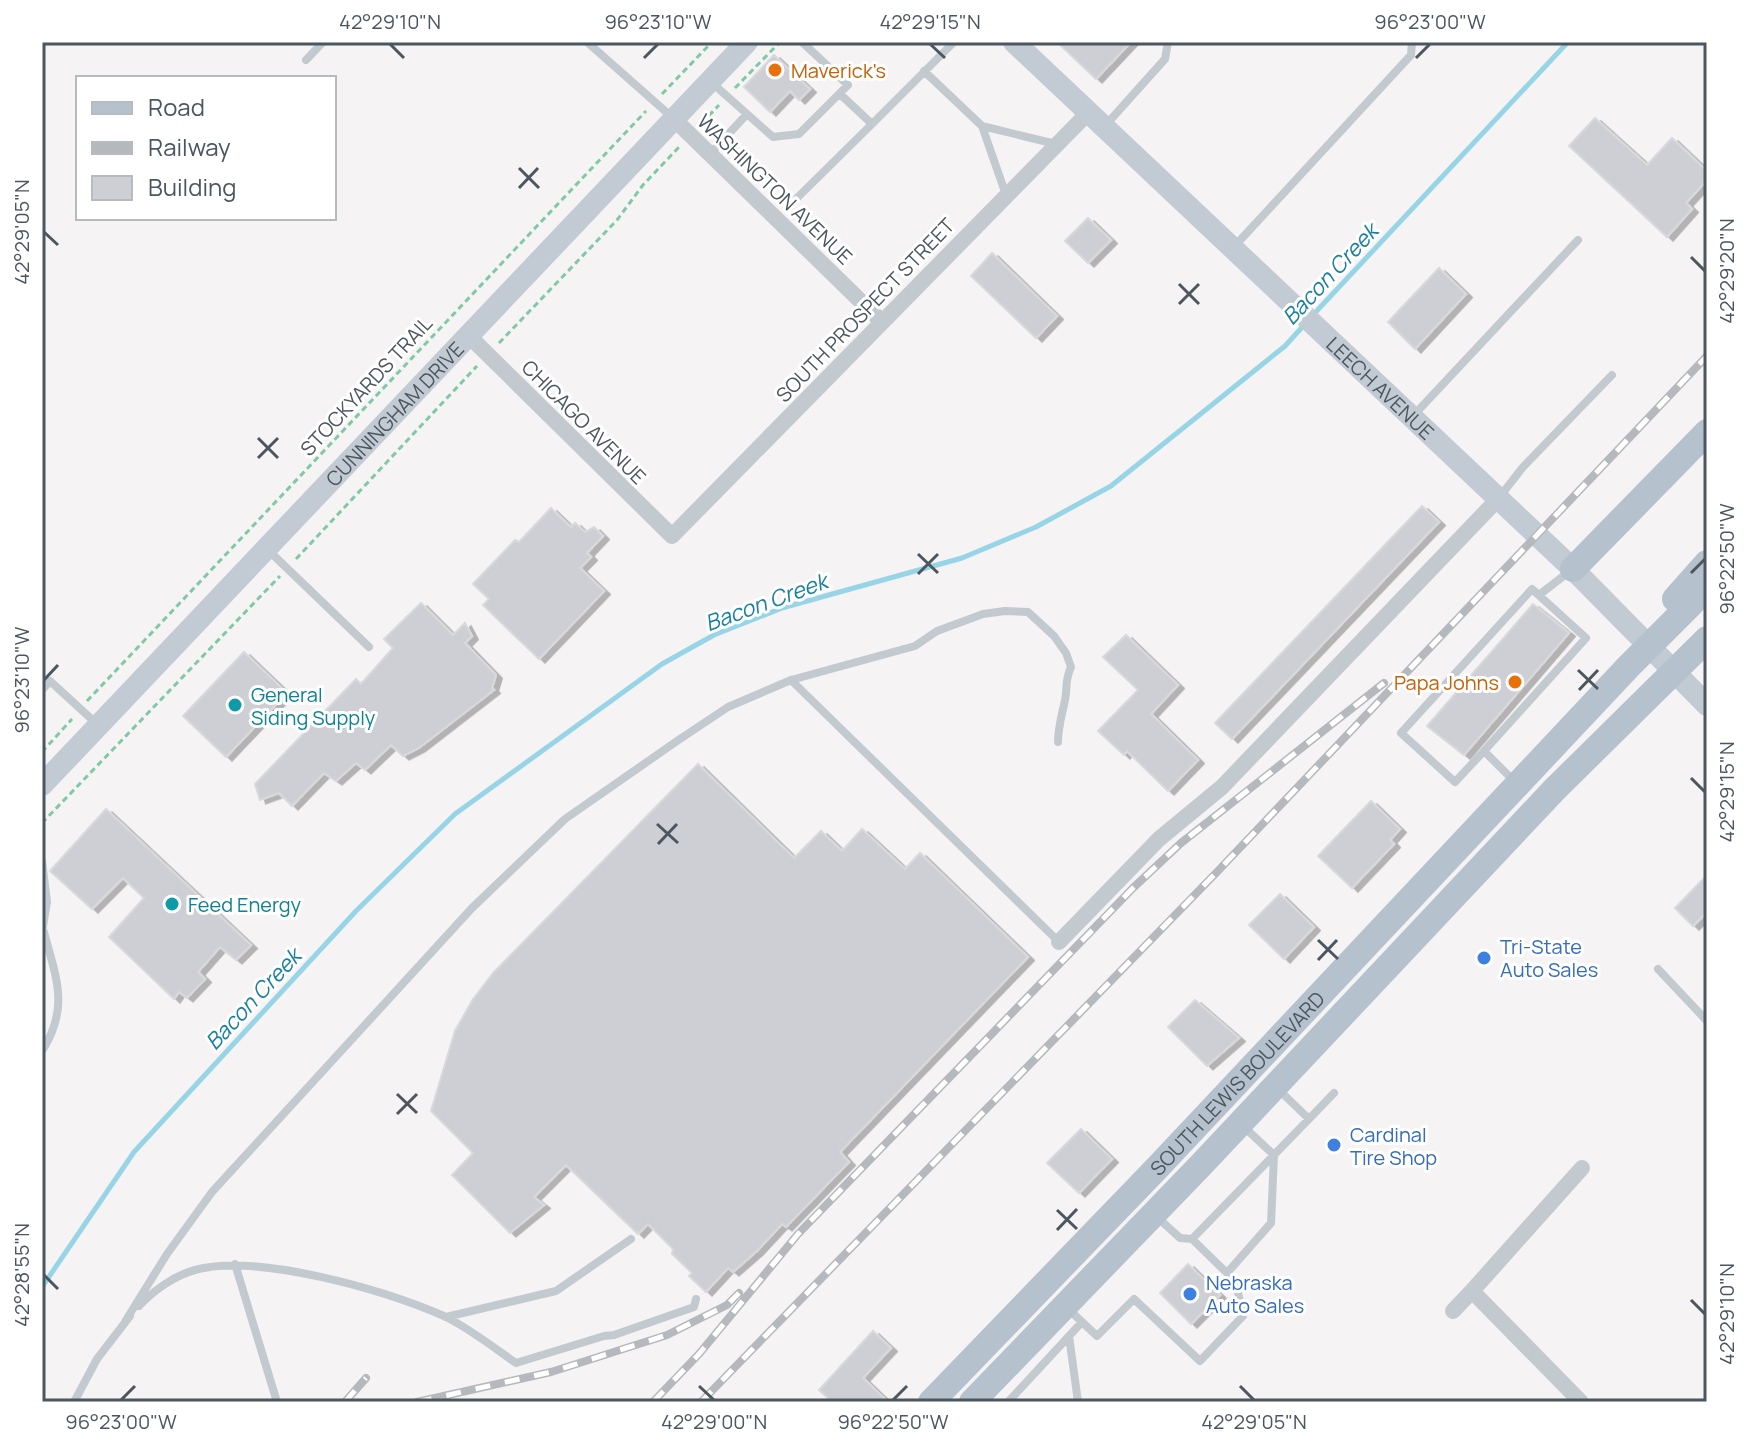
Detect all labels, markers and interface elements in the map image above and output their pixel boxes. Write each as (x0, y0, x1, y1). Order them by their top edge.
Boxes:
text: 42°29'10"N (339, 8, 441, 35)
text: 96°23'10"W (604, 8, 712, 35)
text: 42°29'15"N (879, 8, 981, 35)
text: 96°23'00"W (1374, 8, 1486, 35)
place label: Maverick's (791, 57, 886, 84)
marker: Maverick's (766, 61, 784, 79)
legend (76, 76, 336, 220)
text: Road (148, 90, 205, 123)
street label: WASHINGTON AVENUE (692, 108, 858, 270)
text: Railway (148, 130, 231, 163)
text: Building (148, 170, 236, 203)
text: 42°29'05"N (8, 179, 35, 285)
street label: SOUTH PROSPECT STREET (770, 212, 960, 408)
water label: Bacon Creek (1275, 215, 1387, 331)
text: 42°29'20"N (1713, 218, 1740, 324)
street label: STOCKYARDS TRAIL (294, 310, 438, 462)
street label: LEECH AVENUE (1321, 330, 1440, 445)
street label: CUNNINGHAM DRIVE (319, 336, 469, 492)
street label: CHICAGO AVENUE (516, 354, 652, 490)
text: 96°22'50"W (1713, 503, 1740, 615)
water label: Bacon Creek (701, 565, 834, 638)
text: 96°23'10"W (8, 626, 35, 734)
place label: Papa Johns (1394, 669, 1499, 696)
marker: Papa Johns (1506, 673, 1524, 691)
place label: General Siding Supply (251, 681, 376, 731)
marker: General Siding Supply (226, 696, 244, 714)
text: 42°29'15"N (1713, 741, 1740, 843)
place label: Feed Energy (188, 891, 302, 918)
marker: Feed Energy (163, 895, 181, 913)
place label: Tri-State Auto Sales (1500, 933, 1598, 983)
water label: Bacon Creek (198, 940, 310, 1056)
marker: Tri-State Auto Sales (1475, 949, 1493, 967)
street label: SOUTH LEWIS BOULEVARD (1144, 985, 1330, 1181)
place label: Cardinal Tire Shop (1350, 1121, 1437, 1171)
marker: Cardinal Tire Shop (1325, 1136, 1343, 1154)
text: 42°28'55"N (8, 1223, 35, 1327)
text: 42°29'10"N (1713, 1263, 1740, 1365)
place label: Nebraska Auto Sales (1206, 1269, 1304, 1319)
marker: Nebraska Auto Sales (1181, 1285, 1199, 1303)
text: 96°23'00"W (65, 1408, 177, 1435)
text: 42°29'00"N (661, 1408, 767, 1435)
text: 96°22'50"W (837, 1408, 949, 1435)
text: 42°29'05"N (1201, 1408, 1307, 1435)

